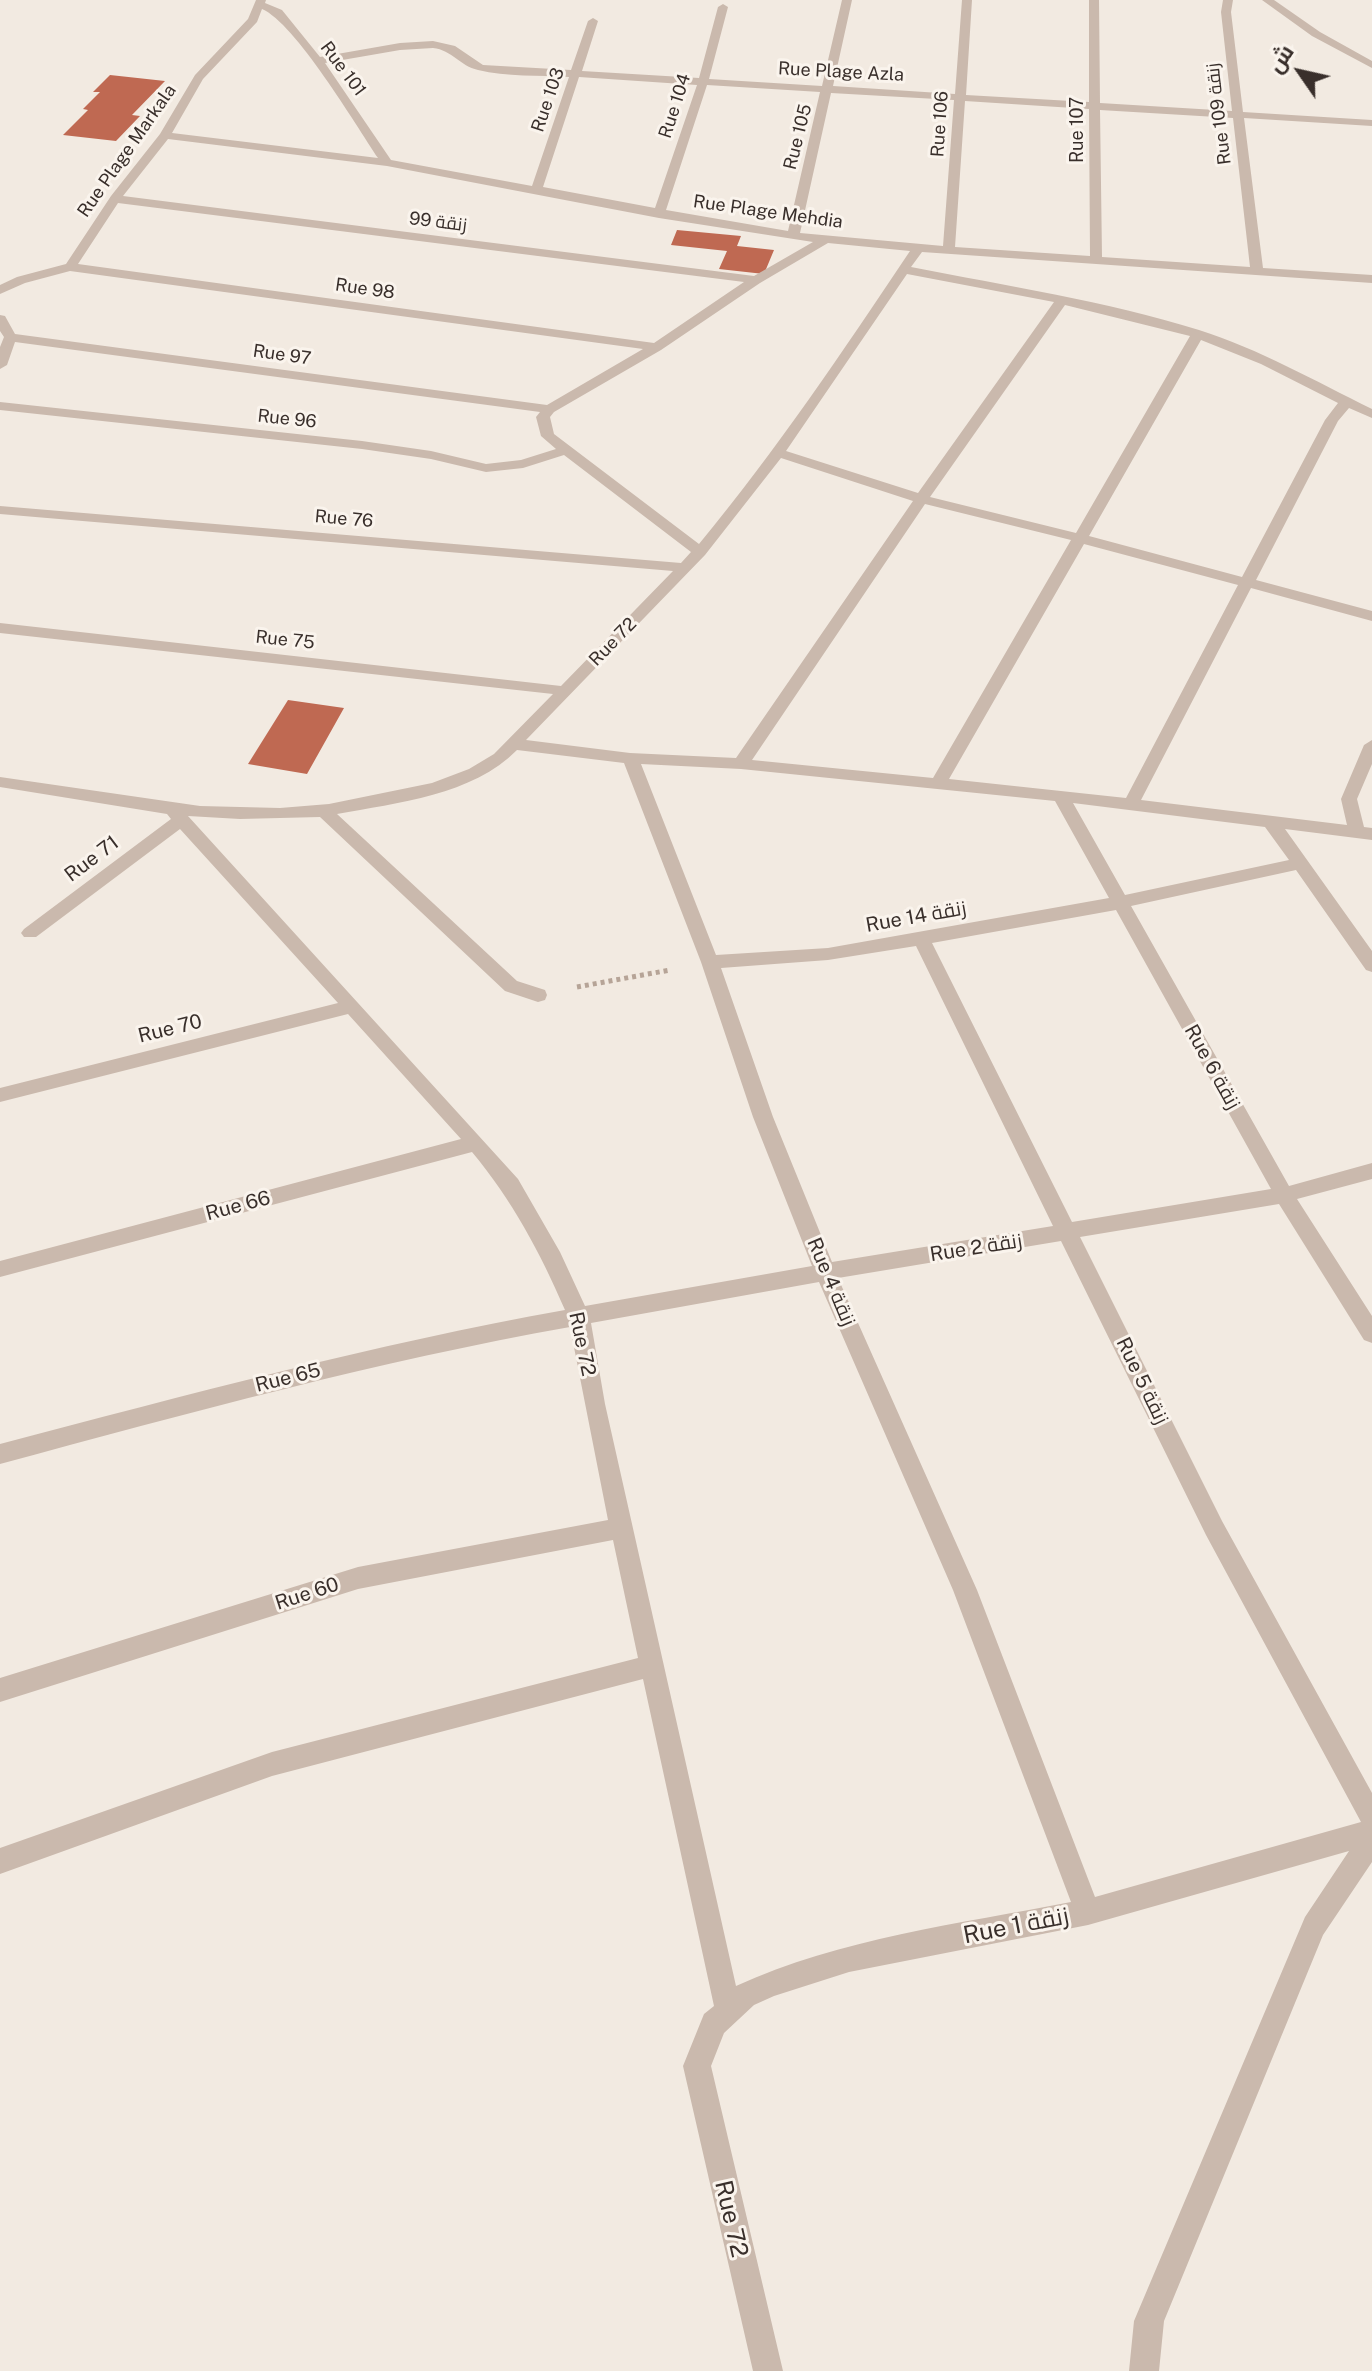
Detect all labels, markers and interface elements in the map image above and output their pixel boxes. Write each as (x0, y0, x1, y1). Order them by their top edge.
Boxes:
north arrow (1260, 32, 1340, 112)
street label: Rue 101 (316, 37, 370, 101)
text: ش (1261, 40, 1299, 78)
street label: Rue Plage Azla (777, 58, 905, 86)
street label: Rue 109 زنقة (1202, 62, 1236, 166)
street label: Rue 103 (527, 65, 569, 135)
street label: Rue 104 (654, 71, 696, 141)
street label: Rue Plage Markala (73, 80, 181, 222)
street label: Rue 106 (927, 90, 953, 158)
street label: Rue 107 (1066, 97, 1088, 163)
street label: Rue 105 (779, 102, 817, 172)
street label: Rue Plage Mehdia (692, 191, 844, 233)
street label: زنقة 99 (408, 208, 468, 236)
street label: Rue 98 (334, 274, 396, 304)
street label: Rue 97 (251, 340, 313, 370)
street label: Rue 96 (256, 405, 318, 433)
street label: Rue 76 (314, 506, 374, 532)
street label: Rue 72 (585, 613, 641, 671)
street label: Rue 75 (254, 626, 316, 654)
street label: Rue 71 (60, 831, 124, 887)
street label: Rue 14 زنقة (864, 896, 968, 938)
street label: Rue 70 (136, 1009, 204, 1049)
street label: Rue 6 زنقة (1179, 1020, 1245, 1114)
street label: Rue 66 (203, 1186, 273, 1226)
street label: Rue 2 زنقة (928, 1229, 1024, 1267)
street label: Rue 4 زنقة (802, 1234, 860, 1330)
street label: Rue 72 (563, 1310, 601, 1378)
street label: Rue 5 زنقة (1111, 1334, 1173, 1428)
street label: Rue 65 (253, 1358, 323, 1398)
street label: Rue 60 (272, 1572, 342, 1616)
street label: Rue 1 زنقة (961, 1902, 1071, 1950)
street label: Rue 72 (708, 2178, 754, 2260)

